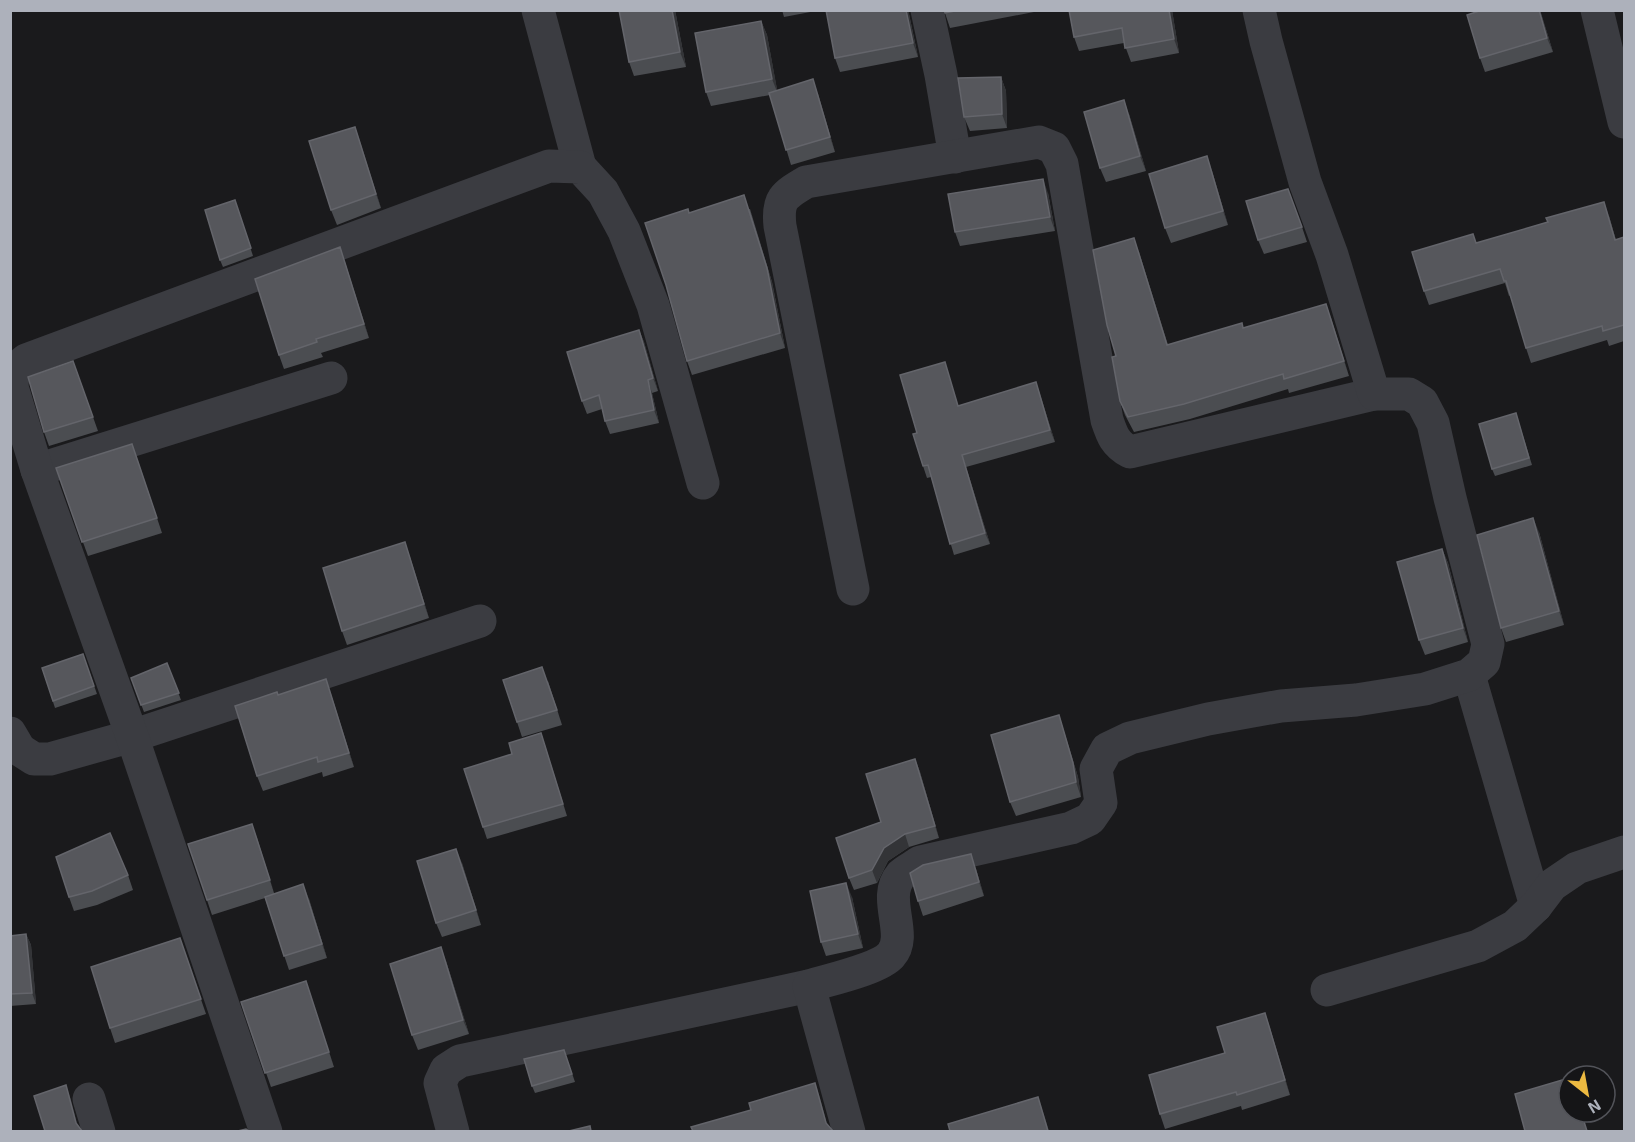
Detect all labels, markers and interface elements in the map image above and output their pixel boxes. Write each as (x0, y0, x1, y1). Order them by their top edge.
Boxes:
north arrow (1557, 1064, 1617, 1124)
text: N (1585, 1096, 1605, 1118)

